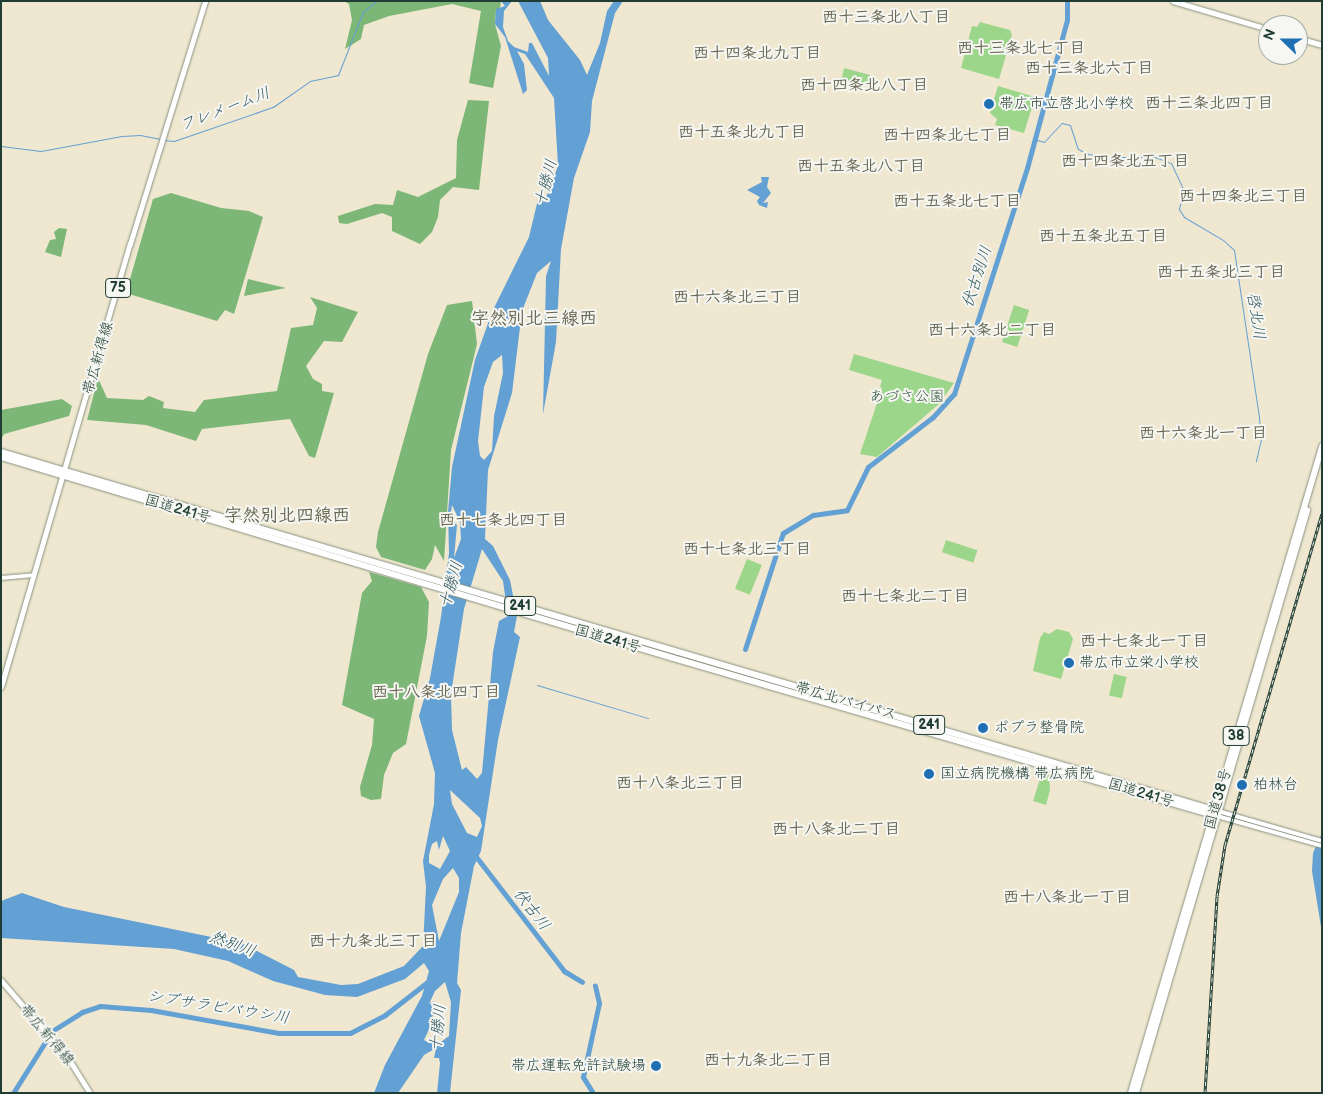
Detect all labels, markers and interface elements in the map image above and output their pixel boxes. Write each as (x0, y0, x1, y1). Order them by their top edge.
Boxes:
district label: 西十三条北八丁目 (822, 8, 950, 28)
north arrow (1258, 15, 1308, 65)
text: N (1260, 27, 1279, 43)
district label: 西十三条北七丁目 (957, 39, 1085, 59)
district label: 西十四条北九丁目 (693, 44, 821, 64)
district label: 西十三条北六丁目 (1025, 59, 1153, 79)
district label: 西十四条北八丁目 (800, 76, 928, 96)
water label: フレメーム川 (177, 84, 273, 136)
district label: 西十三条北四丁目 (1145, 94, 1273, 114)
place label: 帯広市立啓北小学校 (999, 95, 1134, 113)
marker: 帯広市立啓北小学校 (983, 98, 995, 110)
district label: 西十五条北九丁目 (678, 123, 806, 143)
district label: 西十四条北七丁目 (883, 126, 1011, 146)
district label: 西十四条北五丁目 (1061, 152, 1189, 172)
water label: 十勝川 (532, 157, 562, 209)
district label: 西十五条北八丁目 (797, 157, 925, 177)
district label: 西十四条北三丁目 (1179, 187, 1307, 207)
district label: 西十五条北七丁目 (893, 192, 1021, 212)
district label: 西十五条北五丁目 (1039, 227, 1167, 247)
water label: 伏古別川 (959, 244, 997, 310)
district label: 西十五条北三丁目 (1157, 263, 1285, 283)
road number: 75 (104, 276, 132, 300)
district label: 西十六条北三丁目 (673, 288, 801, 308)
water label: 啓北川 (1242, 291, 1268, 341)
district label: 字然別北三線西 (471, 308, 597, 330)
street label: 帯広新得線 (79, 319, 117, 397)
district label: 西十六条北二丁目 (928, 321, 1056, 341)
park label: あづさ公園 (870, 388, 944, 406)
district label: 西十六条北一丁目 (1139, 424, 1267, 444)
street label: 国道241号 (143, 491, 213, 527)
district label: 字然別北四線西 (224, 505, 350, 527)
district label: 西十七条北四丁目 (439, 511, 567, 531)
district label: 西十七条北三丁目 (683, 540, 811, 560)
water label: 十勝川 (436, 559, 468, 611)
district label: 西十七条北二丁目 (841, 587, 969, 607)
road number: 241 (504, 594, 536, 618)
street label: 国道241号 (573, 621, 643, 657)
district label: 西十七条北一丁目 (1080, 632, 1208, 652)
place label: 帯広市立栄小学校 (1079, 654, 1199, 672)
marker: 帯広市立栄小学校 (1063, 657, 1075, 669)
street label: 帯広北バイパス (793, 678, 899, 724)
district label: 西十八条北四丁目 (372, 683, 500, 703)
road number: 241 (913, 714, 945, 736)
place label: ポプラ整骨院 (994, 719, 1084, 737)
marker: ポプラ整骨院 (976, 721, 990, 735)
road number: 38 (1222, 724, 1250, 748)
place label: 国立病院機構 帯広病院 (940, 765, 1094, 783)
street label: 国道38号 (1201, 766, 1235, 832)
marker: 国立病院機構 帯広病院 (922, 767, 936, 781)
district label: 西十八条北三丁目 (616, 774, 744, 794)
street label: 国道241号 (1106, 774, 1176, 812)
place label: 柏林台 (1253, 776, 1298, 794)
marker: 柏林台 (1235, 778, 1249, 792)
district label: 西十八条北二丁目 (772, 820, 900, 840)
water label: 伏古川 (509, 885, 553, 935)
district label: 西十八条北一丁目 (1003, 888, 1131, 908)
water label: 然別川 (206, 928, 258, 962)
district label: 西十九条北三丁目 (309, 932, 437, 952)
water label: シブサラビバウシ川 (145, 987, 291, 1029)
street label: 帯広新得線 (16, 1000, 78, 1070)
water label: 十勝川 (427, 1003, 451, 1053)
district label: 西十九条北二丁目 (704, 1051, 832, 1071)
place label: 帯広運転免許試験場 (511, 1057, 646, 1075)
marker: 帯広運転免許試験場 (650, 1060, 662, 1072)

